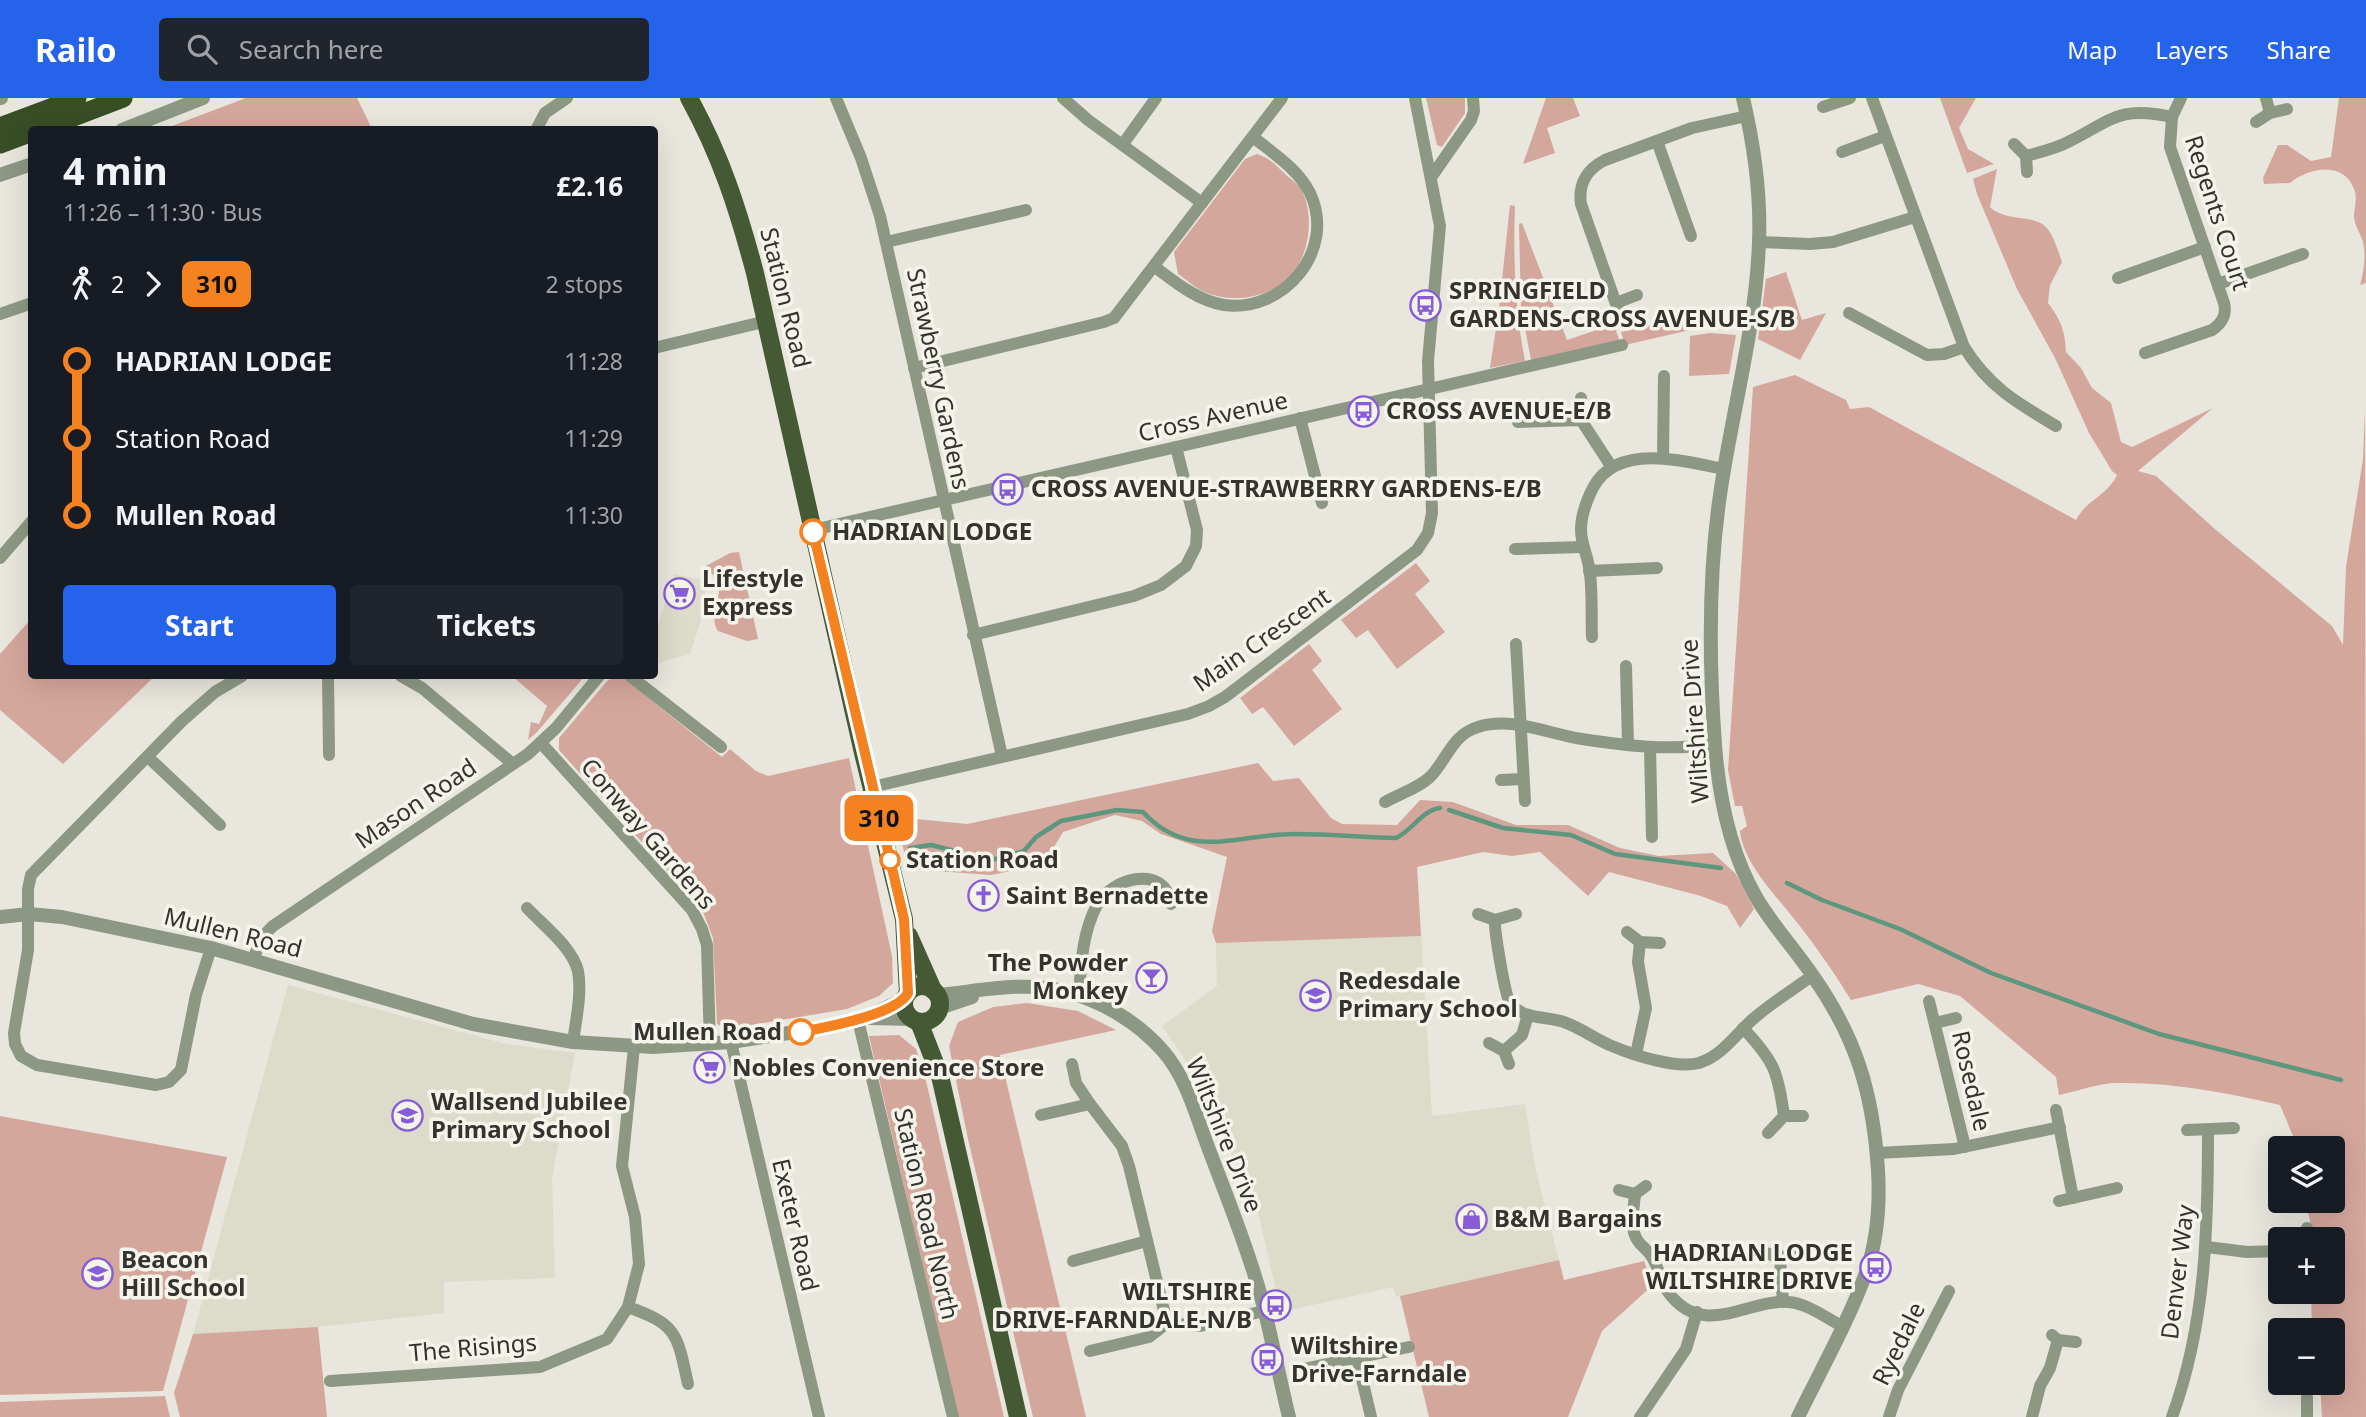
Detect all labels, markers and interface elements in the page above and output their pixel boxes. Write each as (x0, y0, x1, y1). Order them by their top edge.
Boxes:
search box (159, 18, 649, 81)
text: Railo (35, 27, 117, 72)
icon: search (183, 30, 221, 68)
text: Search here (239, 31, 383, 67)
text: Map (2067, 33, 2117, 66)
text: Layers (2155, 33, 2229, 66)
text: Share (2267, 33, 2331, 66)
street label: Regents Court (2178, 131, 2259, 295)
text: 4 min (63, 144, 168, 196)
text: £2.16 (556, 168, 623, 204)
text: 11:26 – 11:30 · Bus (63, 196, 262, 228)
street label: Station Road (753, 224, 820, 371)
icon: walk (63, 265, 101, 303)
icon: forward (134, 265, 172, 303)
street label: Strawberry Gardens (900, 265, 979, 492)
text: 310 (196, 267, 237, 300)
text: 2 (111, 268, 124, 300)
text: 2 stops (545, 268, 623, 300)
place label: SPRINGFIELD GARDENS-CROSS AVENUE-S/B (1449, 273, 1796, 334)
bus stop icon: SPRINGFIELD GARDENS-CROSS AVENUE-S/B (1409, 288, 1443, 322)
text: HADRIAN LODGE (115, 343, 332, 379)
text: 11:28 (564, 345, 623, 377)
street label: Cross Avenue (1135, 382, 1291, 449)
place label: CROSS AVENUE-E/B (1386, 393, 1612, 426)
bus stop icon: CROSS AVENUE-E/B (1346, 394, 1380, 428)
text: Station Road (115, 420, 270, 456)
text: 11:29 (564, 422, 623, 454)
place label: CROSS AVENUE-STRAWBERRY GARDENS-E/B (1031, 471, 1542, 504)
bus stop icon: CROSS AVENUE-STRAWBERRY GARDENS-E/B (991, 472, 1025, 506)
text: Mullen Road (115, 497, 276, 533)
text: 11:30 (564, 499, 623, 531)
place label: HADRIAN LODGE (832, 514, 1032, 547)
marker: HADRIAN LODGE (800, 519, 826, 545)
place label: Lifestyle Express (702, 561, 804, 622)
supermarket icon: Lifestyle Express (662, 576, 696, 610)
street label: Main Crescent (1186, 579, 1337, 698)
button: Start (63, 585, 336, 665)
button: Tickets (350, 585, 623, 665)
street label: Wiltshire Drive (1671, 638, 1716, 804)
street label: Mason Road (348, 750, 482, 856)
street label: Conway Gardens (574, 750, 724, 916)
line badge: 310 (839, 795, 919, 841)
text: 310 (858, 801, 900, 834)
place label: Station Road (906, 842, 1059, 875)
marker: Station Road (880, 850, 900, 870)
place label: Saint Bernadette (1006, 878, 1209, 911)
church icon: Saint Bernadette (966, 879, 1000, 913)
street label: Mullen Road (161, 898, 306, 965)
place label: The Powder Monkey (988, 945, 1128, 1006)
bar icon: The Powder Monkey (1134, 960, 1168, 994)
place label: Redesdale Primary School (1338, 963, 1518, 1024)
school or university icon: Redesdale Primary School (1298, 978, 1332, 1012)
place label: Mullen Road (633, 1014, 782, 1047)
marker: Mullen Road (788, 1019, 814, 1045)
street label: Rosedale (1945, 1027, 2000, 1134)
place label: Nobles Convenience Store (732, 1050, 1044, 1083)
supermarket icon: Nobles Convenience Store (692, 1051, 726, 1085)
street label: Wiltshire Drive (1179, 1052, 1271, 1217)
place label: Wallsend Jubilee Primary School (431, 1084, 628, 1145)
school or university icon: Wallsend Jubilee Primary School (391, 1099, 425, 1133)
street label: Station Road North (887, 1105, 968, 1323)
map controls (2268, 1136, 2345, 1395)
button: layers (2268, 1136, 2345, 1213)
street label: Exeter Road (765, 1155, 828, 1294)
place label: B&M Bargains (1494, 1201, 1662, 1234)
shop icon: B&M Bargains (1454, 1202, 1488, 1236)
street label: Denver Way (2152, 1202, 2201, 1341)
button: + (2268, 1227, 2345, 1304)
place label: HADRIAN LODGE WILTSHIRE DRIVE (1646, 1235, 1853, 1296)
place label: Beacon Hill School (121, 1242, 245, 1303)
bus stop icon: HADRIAN LODGE WILTSHIRE DRIVE (1859, 1250, 1893, 1284)
school or university icon: Beacon Hill School (81, 1257, 115, 1291)
place label: WILTSHIRE DRIVE-FARNDALE-N/B (994, 1274, 1252, 1335)
bus stop icon: WILTSHIRE DRIVE-FARNDALE-N/B (1258, 1289, 1292, 1323)
street label: Ryedale (1863, 1296, 1932, 1390)
button: − (2268, 1318, 2345, 1395)
street label: The Risings (408, 1324, 538, 1369)
place label: Wiltshire Drive-Farndale (1291, 1328, 1467, 1389)
bus stop icon: Wiltshire Drive-Farndale (1251, 1343, 1285, 1377)

